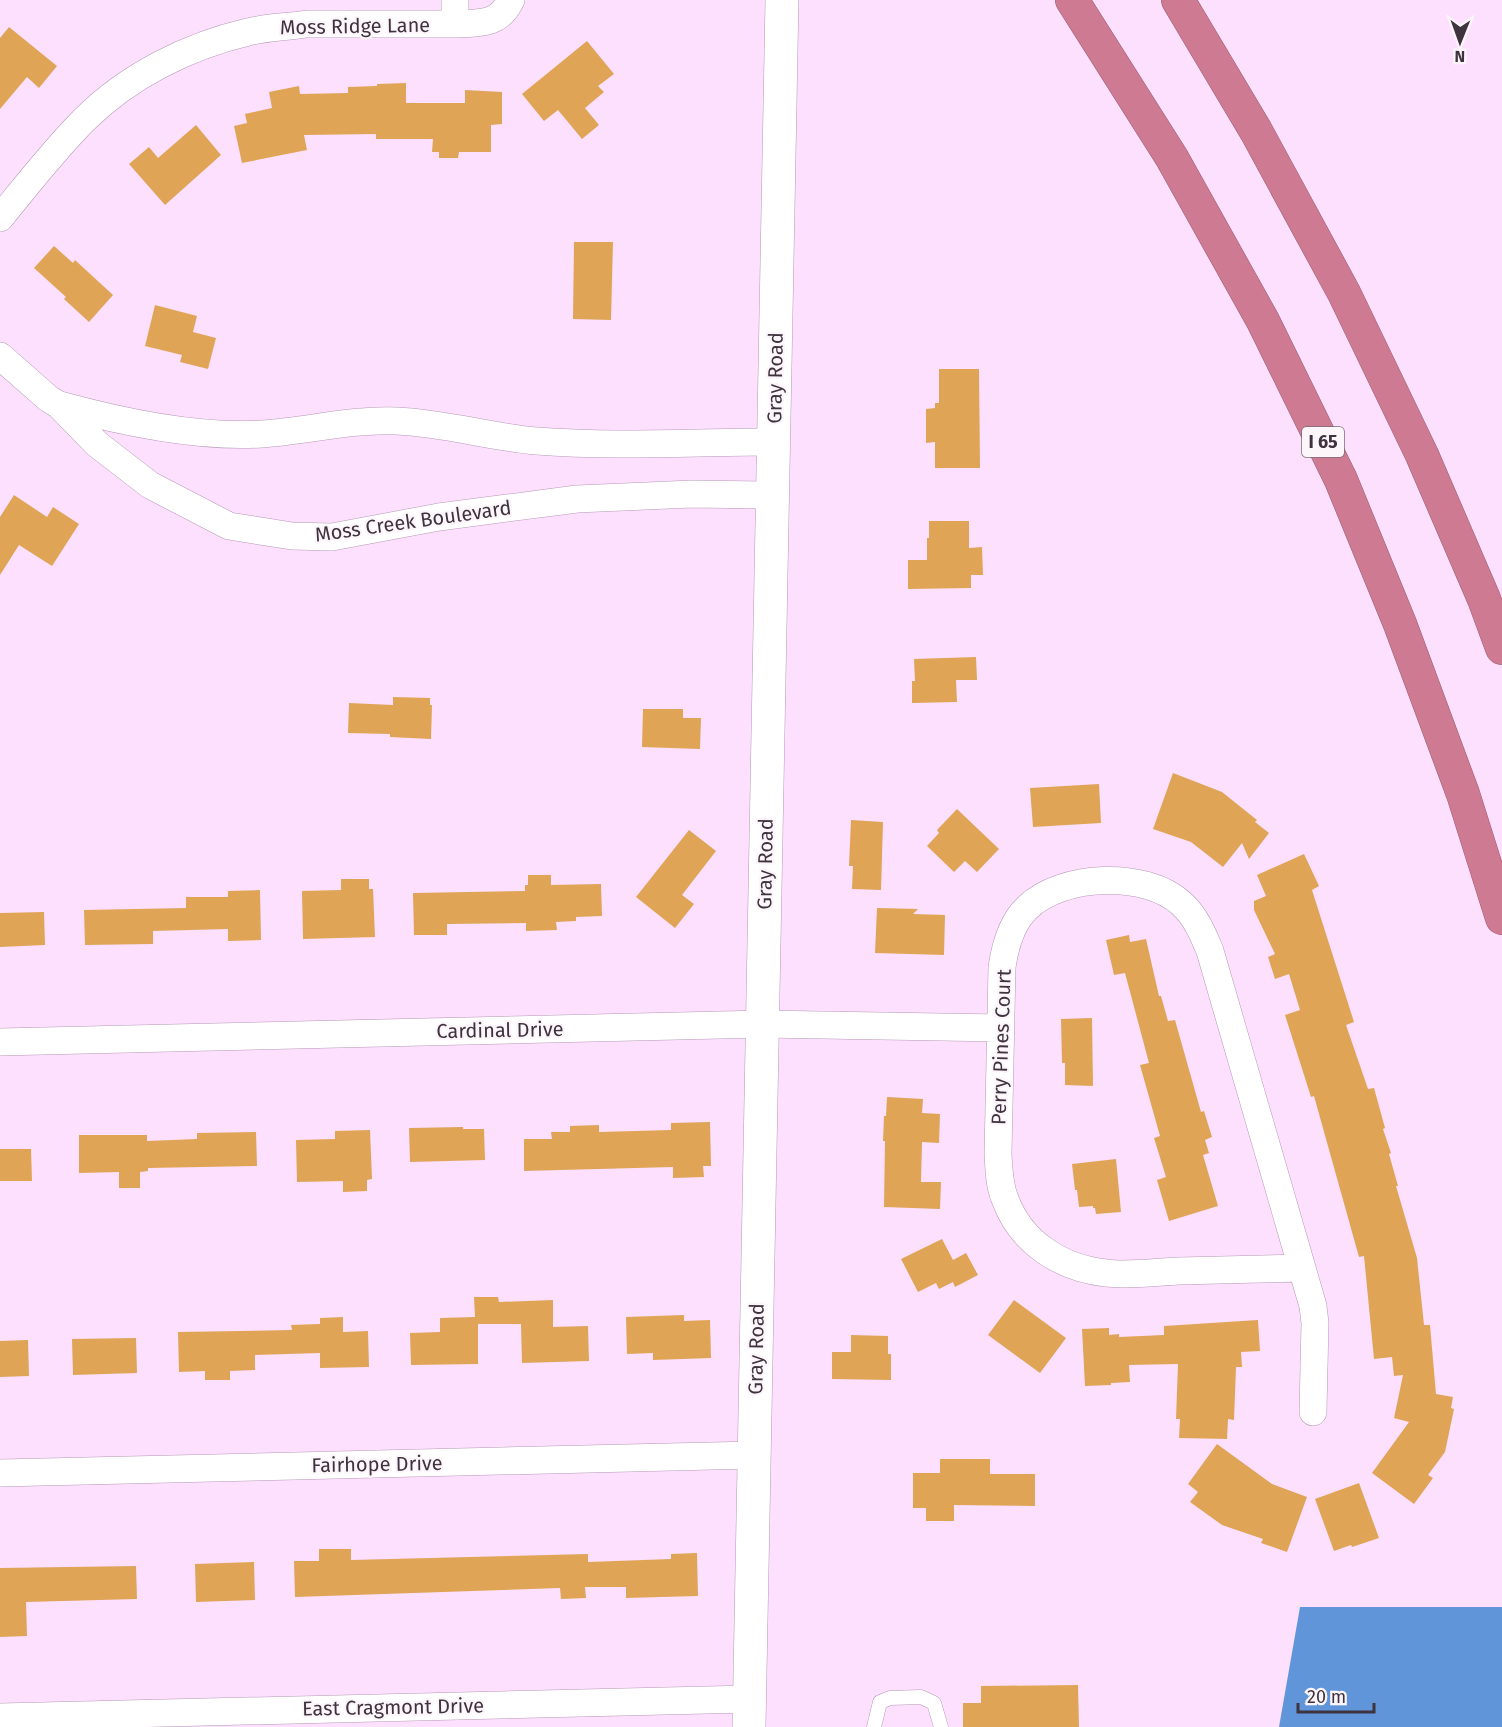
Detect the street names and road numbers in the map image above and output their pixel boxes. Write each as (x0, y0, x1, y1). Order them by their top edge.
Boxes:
street label: Moss Ridge Lane (280, 13, 430, 39)
street label: Gray Road (762, 332, 788, 424)
road number: I 65 (1302, 427, 1344, 457)
street label: Moss Creek Boulevard (313, 495, 513, 547)
street label: Gray Road (752, 818, 778, 910)
street label: Perry Pines Court (986, 968, 1016, 1125)
street label: Cardinal Drive (436, 1017, 564, 1043)
street label: Gray Road (743, 1303, 769, 1395)
street label: Fairhope Drive (311, 1451, 443, 1477)
street label: East Cragmont Drive (302, 1693, 484, 1721)

